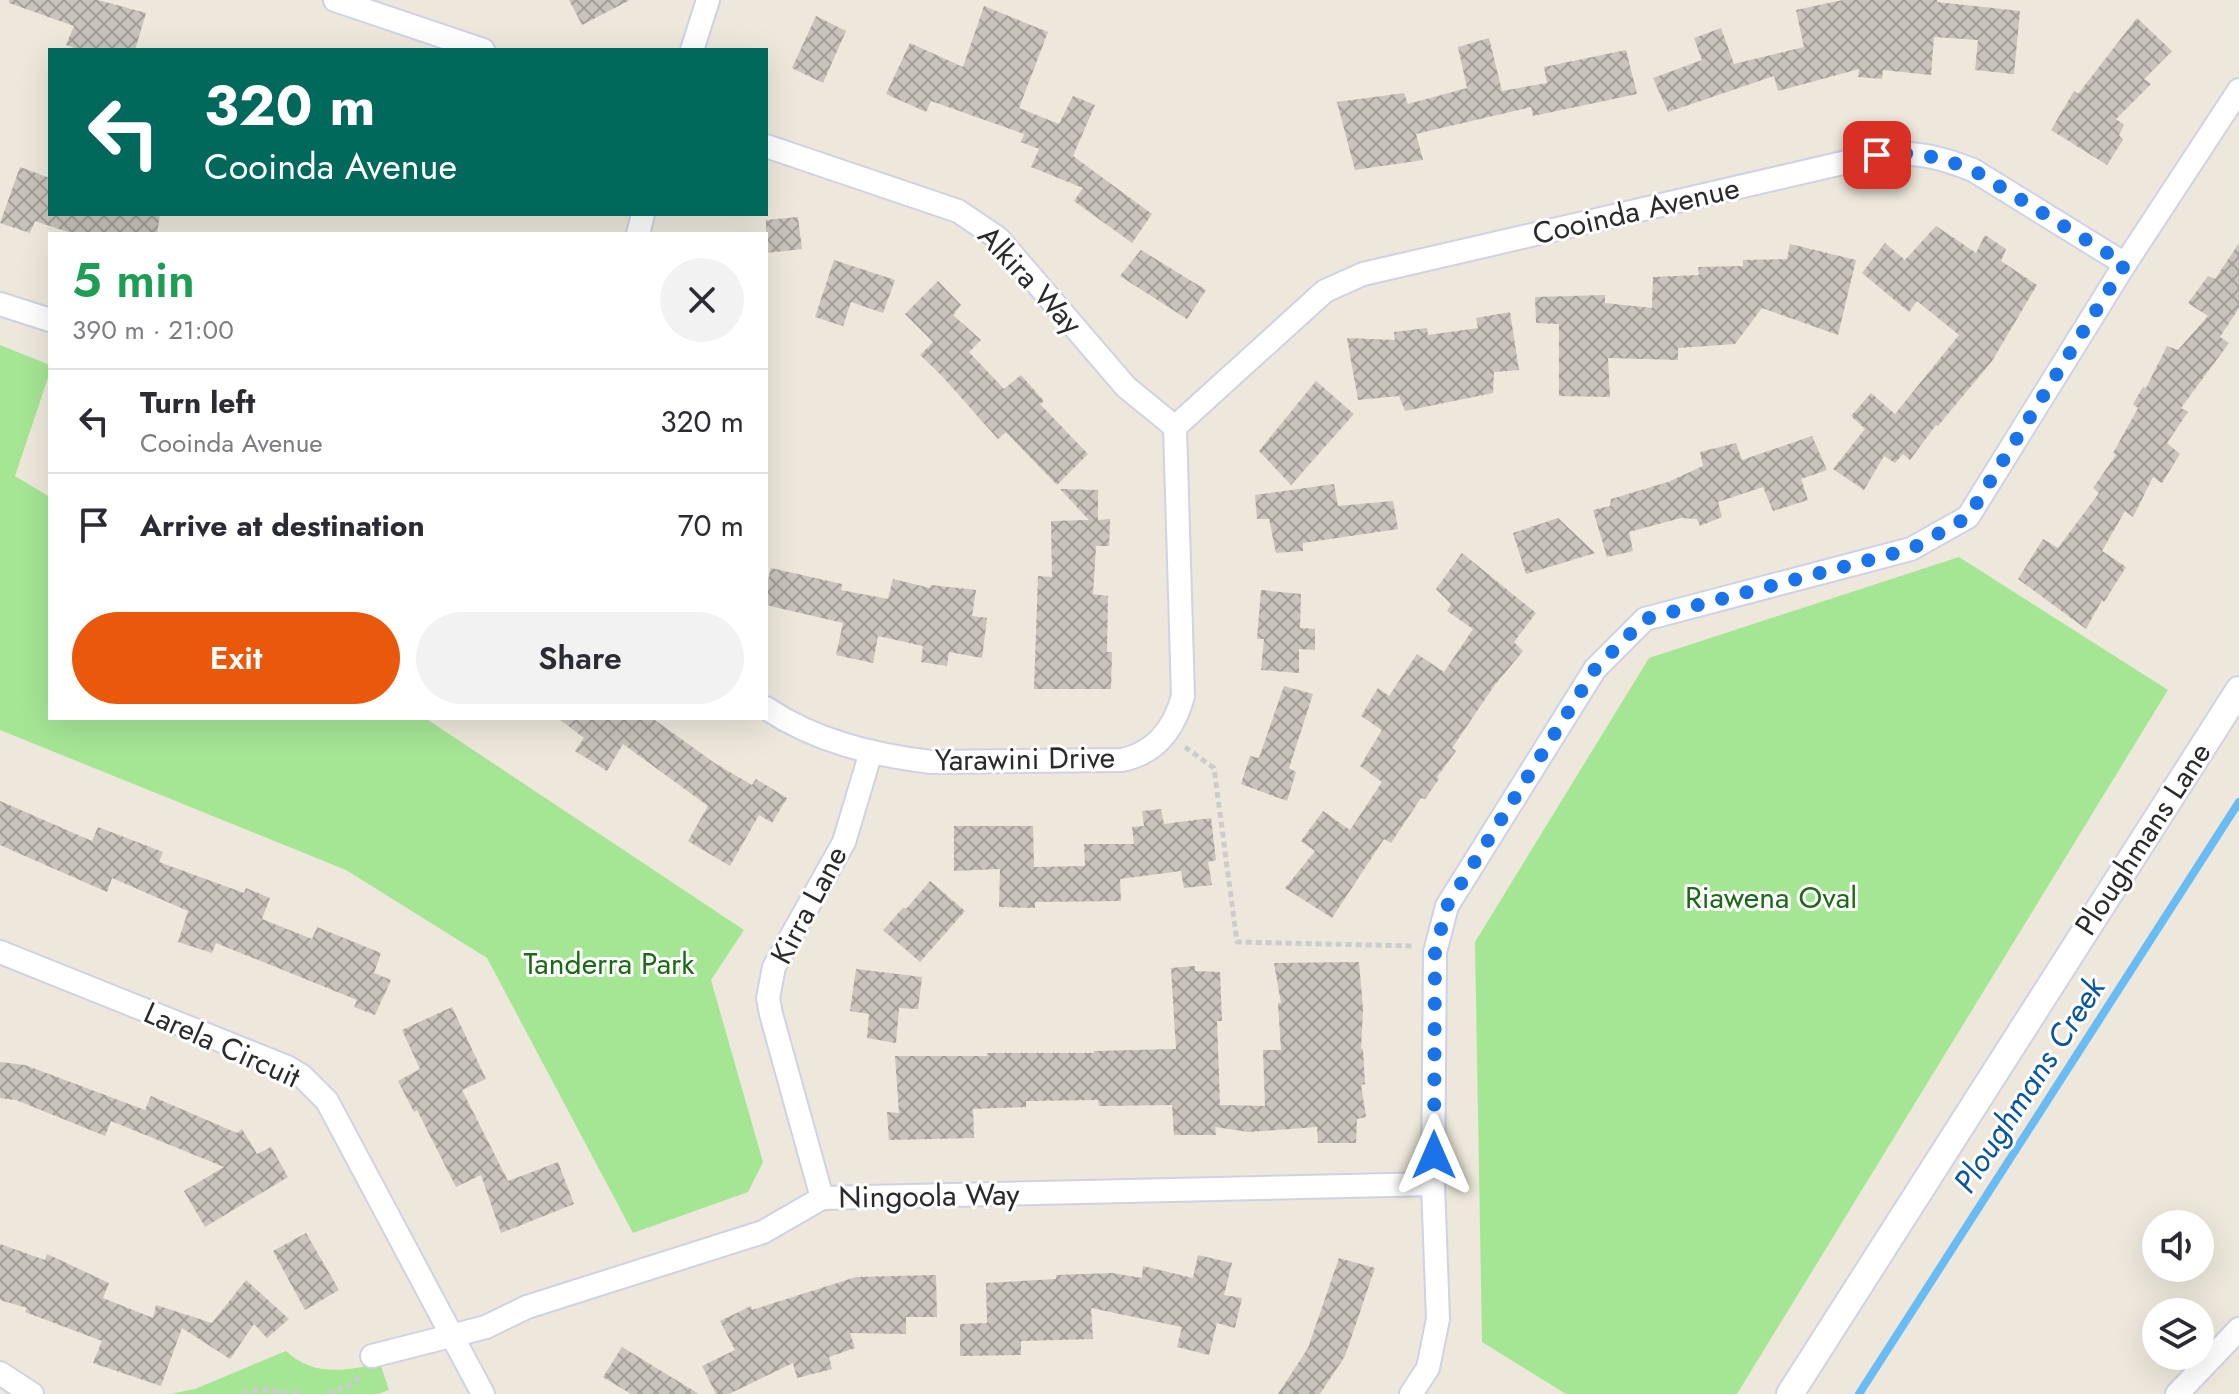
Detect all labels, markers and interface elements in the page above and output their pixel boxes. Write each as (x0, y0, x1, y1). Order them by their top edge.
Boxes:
text: 320 m (204, 65, 375, 146)
icon: left (72, 80, 176, 184)
pin (1843, 121, 1911, 189)
icon: arrive (1855, 133, 1899, 177)
text: Cooinda Avenue (204, 140, 457, 192)
street label: Cooinda Avenue (1528, 166, 1743, 255)
street label: Alkira Way (968, 215, 1093, 344)
text: 5 min (72, 246, 195, 315)
button: close (660, 258, 744, 342)
text: 390 m · 21:00 (72, 311, 234, 349)
text: Turn left (140, 381, 255, 424)
icon: left (72, 399, 116, 443)
text: 320 m (660, 400, 744, 443)
text: Cooinda Avenue (140, 424, 323, 462)
icon: arrive (72, 503, 116, 547)
text: Arrive at destination (140, 504, 425, 547)
text: 70 m (678, 504, 744, 547)
button: Exit (72, 612, 400, 704)
button: Share (416, 612, 744, 704)
street label: Ploughmans Lane (2064, 734, 2221, 944)
street label: Yarawini Drive (934, 735, 1115, 782)
street label: Kirra Lane (760, 838, 858, 971)
park label: Riawena Oval (1685, 876, 1857, 919)
park label: Tanderra Park (523, 942, 695, 985)
water label: Ploughmans Creek (1942, 967, 2117, 1202)
street label: Larela Circuit (137, 991, 308, 1098)
position arrow (1392, 1113, 1476, 1197)
street label: Ningoola Way (838, 1172, 1021, 1219)
map controls (2142, 1210, 2214, 1370)
button: sound (2142, 1210, 2214, 1282)
button: layers (2142, 1298, 2214, 1370)

